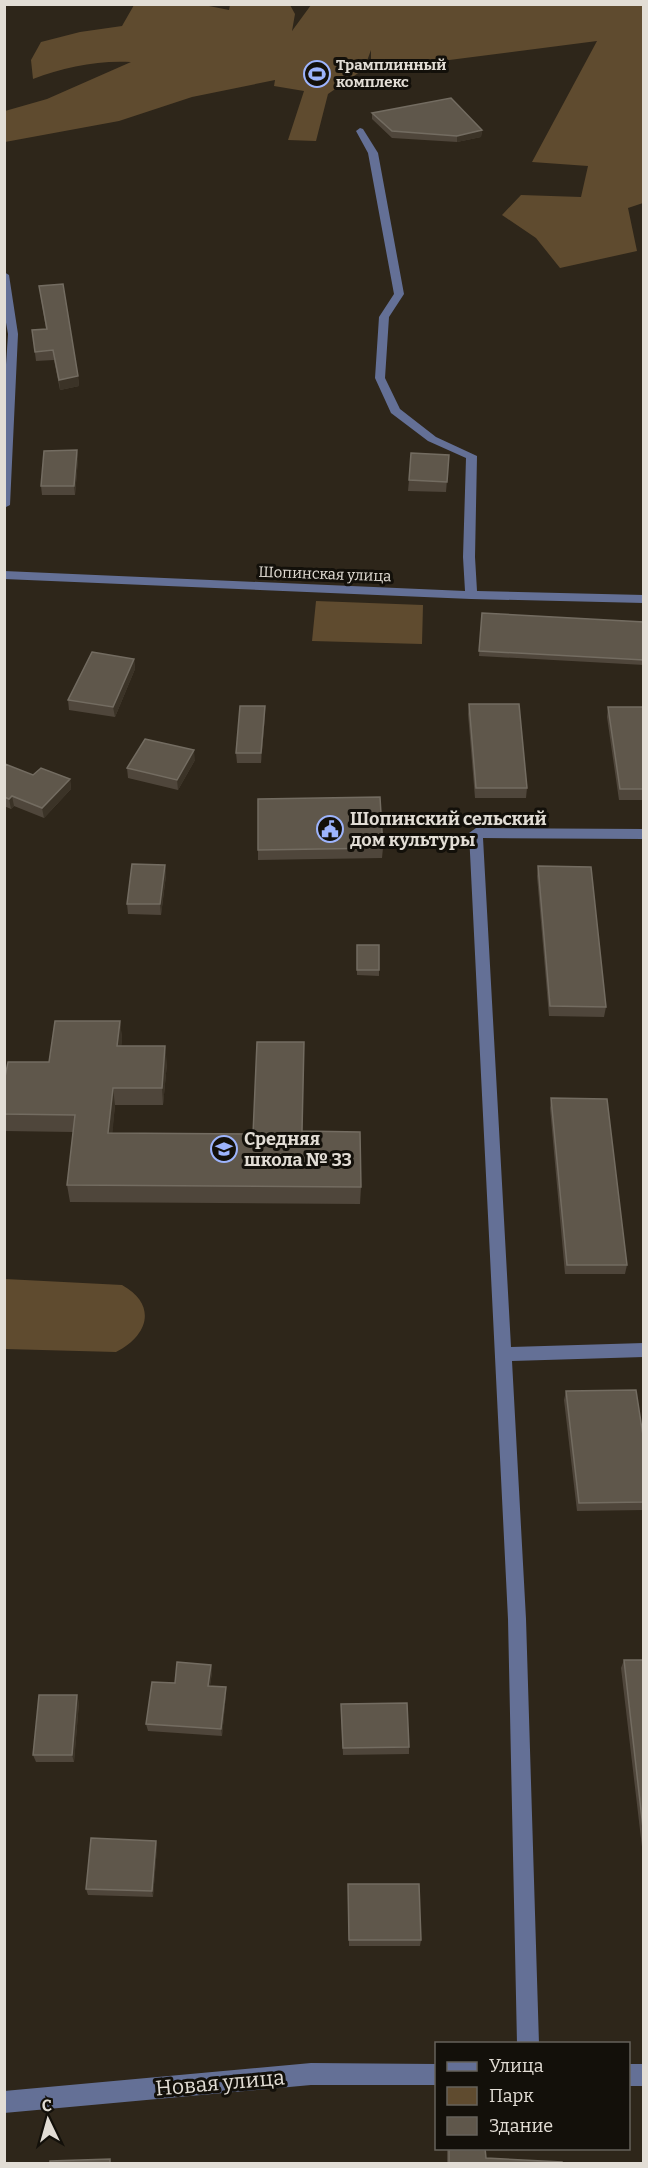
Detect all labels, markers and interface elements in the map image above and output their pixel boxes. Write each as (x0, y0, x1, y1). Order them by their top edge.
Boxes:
place label: Трамплинный комплекс (336, 56, 446, 91)
sports icon: Трамплинный комплекс (302, 59, 332, 89)
street label: Шопинская улица (258, 563, 392, 585)
place label: Шопинский сельский дом культуры (350, 808, 547, 851)
public building icon: Шопинский сельский дом культуры (315, 814, 345, 844)
place label: Средняя школа № 33 (244, 1128, 352, 1171)
school or university icon: Средняя школа № 33 (209, 1134, 239, 1164)
legend (435, 2042, 630, 2150)
text: Улица (489, 2055, 544, 2077)
street label: Новая улица (154, 2064, 286, 2102)
text: Парк (489, 2085, 534, 2107)
north arrow (18, 2090, 78, 2150)
text: С (41, 2096, 53, 2115)
text: Здание (489, 2115, 553, 2137)

